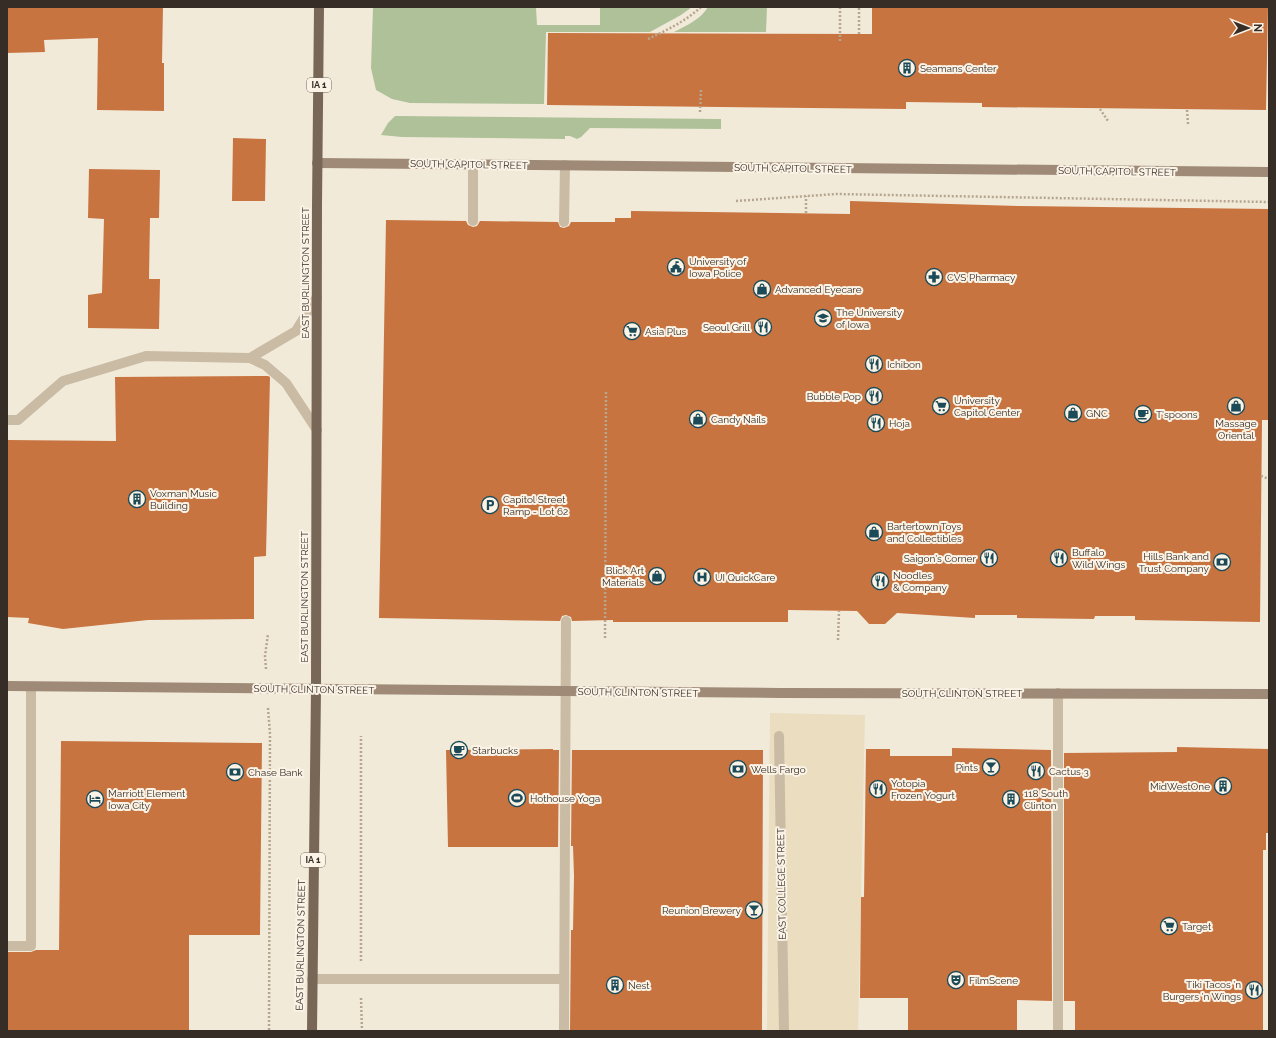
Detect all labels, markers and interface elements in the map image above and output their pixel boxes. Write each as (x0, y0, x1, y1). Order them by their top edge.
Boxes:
north arrow (1228, 8, 1268, 48)
text: N (1251, 24, 1264, 32)
building icon: Seamans Center (897, 58, 917, 78)
place label: Seamans Center (920, 63, 997, 74)
road number: IA 1 (307, 78, 331, 92)
street label: SOUTH CAPITOL STREET (410, 158, 528, 171)
street label: SOUTH CAPITOL STREET (734, 162, 852, 175)
street label: SOUTH CAPITOL STREET (1058, 165, 1176, 178)
street label: EAST BURLINGTON STREET (300, 207, 311, 339)
place label: University of Iowa Police (689, 256, 747, 279)
public building icon: University of Iowa Police (666, 257, 686, 277)
pharmacy icon: CVS Pharmacy (924, 267, 944, 287)
place label: CVS Pharmacy (947, 272, 1016, 283)
shop icon: Advanced Eyecare (752, 279, 772, 299)
place label: Advanced Eyecare (775, 284, 862, 295)
place label: The University of Iowa (836, 307, 903, 330)
school or university icon: The University of Iowa (813, 308, 833, 328)
restaurant icon: Seoul Grill (753, 317, 773, 337)
supermarket icon: Asia Plus (622, 321, 642, 341)
place label: Seoul Grill (703, 322, 750, 333)
place label: Asia Plus (645, 326, 687, 337)
restaurant icon: Ichibon (864, 354, 884, 374)
place label: Ichibon (887, 359, 921, 370)
restaurant icon: Bubble Pop (864, 386, 884, 406)
place label: Bubble Pop (807, 391, 861, 402)
place label: University Capitol Center (954, 395, 1020, 418)
supermarket icon: University Capitol Center (931, 396, 951, 416)
shop icon: Massage Oriental (1226, 396, 1246, 416)
shop icon: GNC (1063, 403, 1083, 423)
cafe icon: T'spoons (1133, 404, 1153, 424)
place label: GNC (1086, 408, 1108, 419)
shop icon: Candy Nails (688, 409, 708, 429)
place label: T'spoons (1156, 409, 1198, 420)
restaurant icon: Hoja (866, 413, 886, 433)
place label: Candy Nails (711, 414, 766, 425)
place label: Hoja (889, 418, 910, 429)
place label: Massage Oriental (1215, 418, 1257, 441)
place label: Voxman Music Building (150, 488, 218, 511)
building icon: Voxman Music Building (127, 489, 147, 509)
place label: Capitol Street Ramp - Lot 62 (503, 494, 568, 517)
parking icon: Capitol Street Ramp - Lot 62 (480, 495, 500, 515)
place label: Bartertown Toys and Collectibles (887, 521, 962, 544)
shop icon: Bartertown Toys and Collectibles (864, 522, 884, 542)
street label: EAST BURLINGTON STREET (299, 531, 310, 663)
place label: Buffalo Wild Wings (1072, 547, 1125, 570)
restaurant icon: Saigon's Corner (979, 548, 999, 568)
restaurant icon: Buffalo Wild Wings (1049, 548, 1069, 568)
place label: Hills Bank and Trust Company (1139, 551, 1210, 574)
bank icon: Hills Bank and Trust Company (1212, 552, 1232, 572)
place label: Saigon's Corner (904, 553, 976, 564)
place label: Blick Art Materials (602, 565, 645, 588)
shop icon: Blick Art Materials (647, 566, 667, 586)
hospital icon: UI QuickCare (692, 567, 712, 587)
place label: Noodles & Company (893, 570, 948, 593)
restaurant icon: Noodles & Company (870, 571, 890, 591)
place label: UI QuickCare (715, 572, 776, 583)
street label: SOUTH CLINTON STREET (254, 683, 374, 696)
street label: SOUTH CLINTON STREET (578, 686, 698, 699)
street label: SOUTH CLINTON STREET (902, 688, 1022, 699)
cafe icon: Starbucks (449, 740, 469, 760)
place label: Starbucks (472, 745, 518, 756)
bar icon: Pints (981, 757, 1001, 777)
bank icon: Wells Fargo (728, 759, 748, 779)
restaurant icon: Cactus 3 (1026, 761, 1046, 781)
bank icon: Chase Bank (225, 762, 245, 782)
place label: Pints (956, 762, 978, 773)
place label: Wells Fargo (751, 764, 806, 775)
place label: Cactus 3 (1049, 766, 1089, 777)
place label: Chase Bank (248, 767, 303, 778)
building icon: MidWestOne (1213, 776, 1233, 796)
place label: Yotopia Frozen Yogurt (891, 778, 956, 801)
restaurant icon: Yotopia Frozen Yogurt (868, 779, 888, 799)
place label: MidWestOne (1150, 781, 1210, 792)
place label: Marriott Element Iowa City (108, 788, 186, 811)
sports icon: Hothouse Yoga (507, 788, 527, 808)
place label: 118 South Clinton (1024, 788, 1068, 811)
hotel icon: Marriott Element Iowa City (85, 789, 105, 809)
building icon: 118 South Clinton (1001, 789, 1021, 809)
place label: Hothouse Yoga (530, 793, 600, 804)
street label: EAST COLLEGE STREET (775, 828, 788, 940)
road number: IA 1 (301, 853, 325, 867)
street label: EAST BURLINGTON STREET (294, 879, 307, 1011)
bar icon: Reunion Brewery (744, 900, 764, 920)
place label: Reunion Brewery (662, 905, 742, 916)
supermarket icon: Target (1159, 916, 1179, 936)
place label: Target (1182, 921, 1212, 932)
theatre icon: FilmScene (946, 970, 966, 990)
building icon: Nest (605, 975, 625, 995)
place label: FilmScene (969, 975, 1018, 986)
place label: Tiki Tacos 'n Burgers 'n Wings (1163, 979, 1241, 1002)
place label: Nest (628, 980, 650, 991)
restaurant icon: Tiki Tacos 'n Burgers 'n Wings (1244, 980, 1264, 1000)

